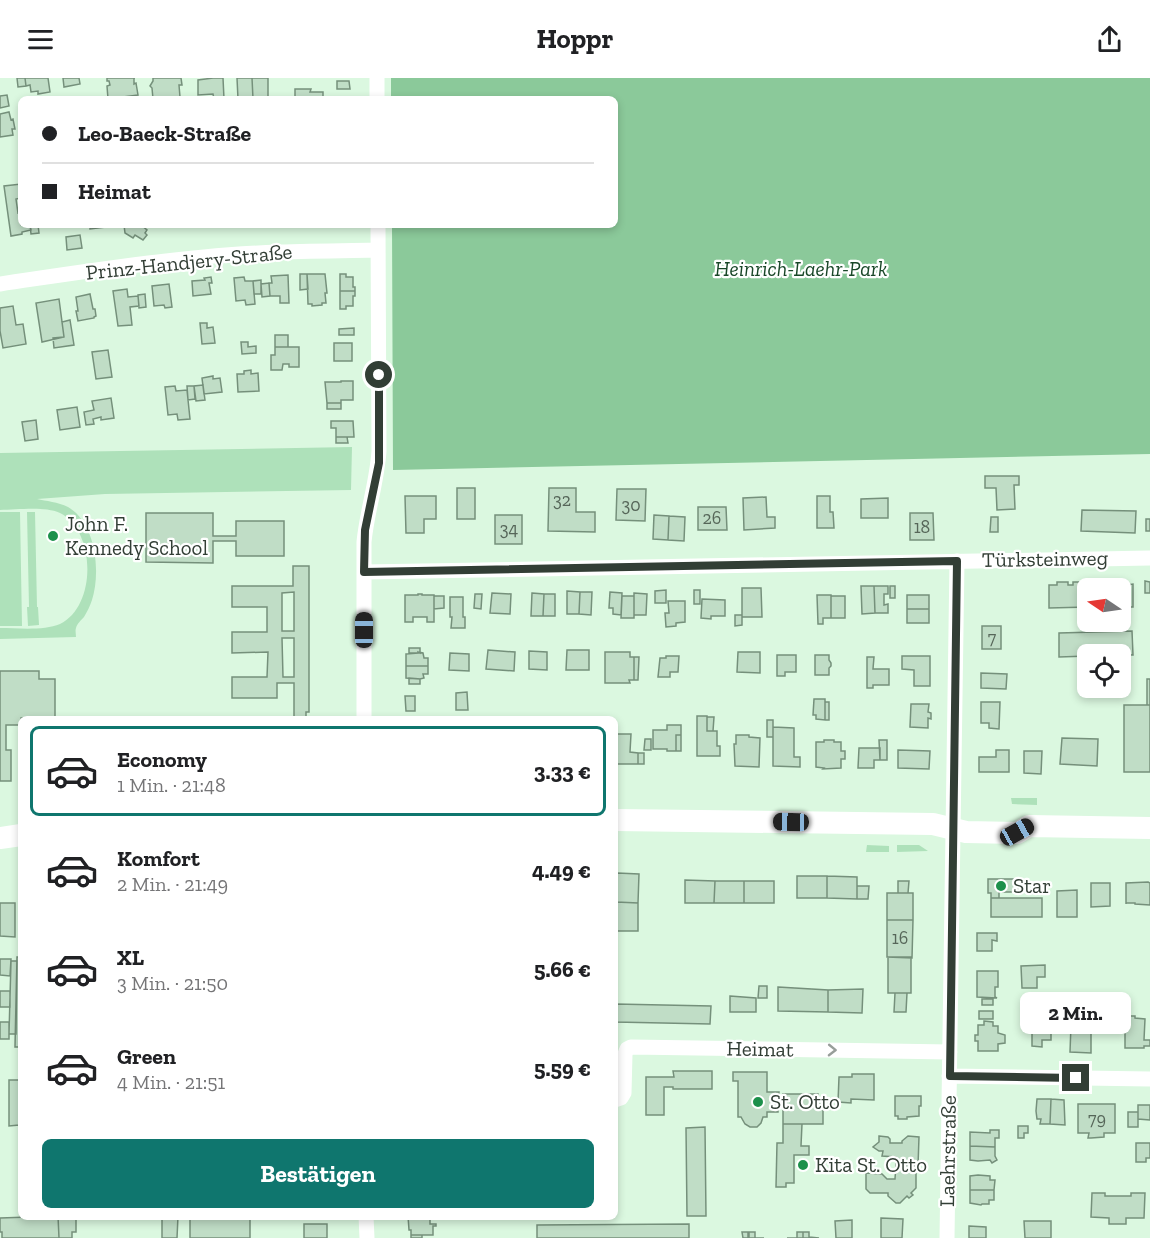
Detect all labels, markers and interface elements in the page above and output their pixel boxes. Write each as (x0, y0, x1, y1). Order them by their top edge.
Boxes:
icon: menu (24, 23, 57, 56)
text: Hoppr (537, 23, 613, 55)
icon: share (1093, 23, 1126, 56)
text: Leo-Baeck-Straße (78, 120, 251, 147)
text: Heimat (78, 178, 151, 205)
street label: Prinz-Handjery-Straße (84, 238, 294, 286)
park label: Heinrich-Laehr-Park (715, 256, 887, 281)
route start (365, 361, 392, 388)
house number: 32 (553, 489, 571, 511)
house number: 30 (621, 494, 641, 516)
house number: 26 (703, 507, 721, 529)
place label: John F. Kennedy School (65, 511, 208, 560)
house number: 18 (914, 516, 930, 538)
house number: 34 (500, 518, 519, 540)
marker: John F. Kennedy School (46, 529, 60, 543)
street label: Türksteinweg (982, 545, 1109, 572)
north arrow (1077, 578, 1131, 632)
map controls (1077, 578, 1131, 698)
car (355, 612, 373, 648)
house number: 7 (988, 627, 997, 649)
button: locate (1077, 644, 1131, 698)
icon: car (45, 744, 99, 798)
text: Economy (117, 746, 207, 773)
text: 3.33 € (534, 758, 591, 785)
text: 1 Min. · 21:48 (117, 773, 226, 797)
car (773, 813, 809, 831)
car (997, 815, 1037, 849)
icon: car (45, 843, 99, 897)
text: Komfort (117, 845, 200, 872)
text: 4.49 € (532, 857, 591, 884)
text: 2 Min. · 21:49 (117, 872, 228, 896)
place label: Star (1013, 873, 1051, 898)
marker: Star (994, 879, 1008, 893)
house number: 16 (892, 927, 908, 949)
icon: car (45, 942, 99, 996)
text: XL (117, 944, 144, 971)
text: 5.66 € (534, 956, 591, 983)
text: 3 Min. · 21:50 (117, 971, 228, 995)
callout: 2 Min. (1020, 991, 1132, 1033)
text: 2 Min. (1048, 1001, 1103, 1025)
street label: Heimat (726, 1035, 794, 1062)
icon: car (45, 1041, 99, 1095)
text: Green (117, 1043, 176, 1070)
one-way arrow (828, 1044, 837, 1056)
text: 5.59 € (534, 1055, 591, 1082)
route end (1062, 1064, 1089, 1091)
text: 4 Min. · 21:51 (117, 1070, 225, 1094)
place label: St. Otto (770, 1089, 840, 1114)
marker: St. Otto (751, 1095, 765, 1109)
street label: Laehrstraße (934, 1095, 961, 1207)
house number: 79 (1088, 1108, 1106, 1130)
button: Bestätigen (42, 1139, 594, 1208)
place label: Kita St. Otto (815, 1152, 927, 1177)
marker: Kita St. Otto (796, 1158, 810, 1172)

